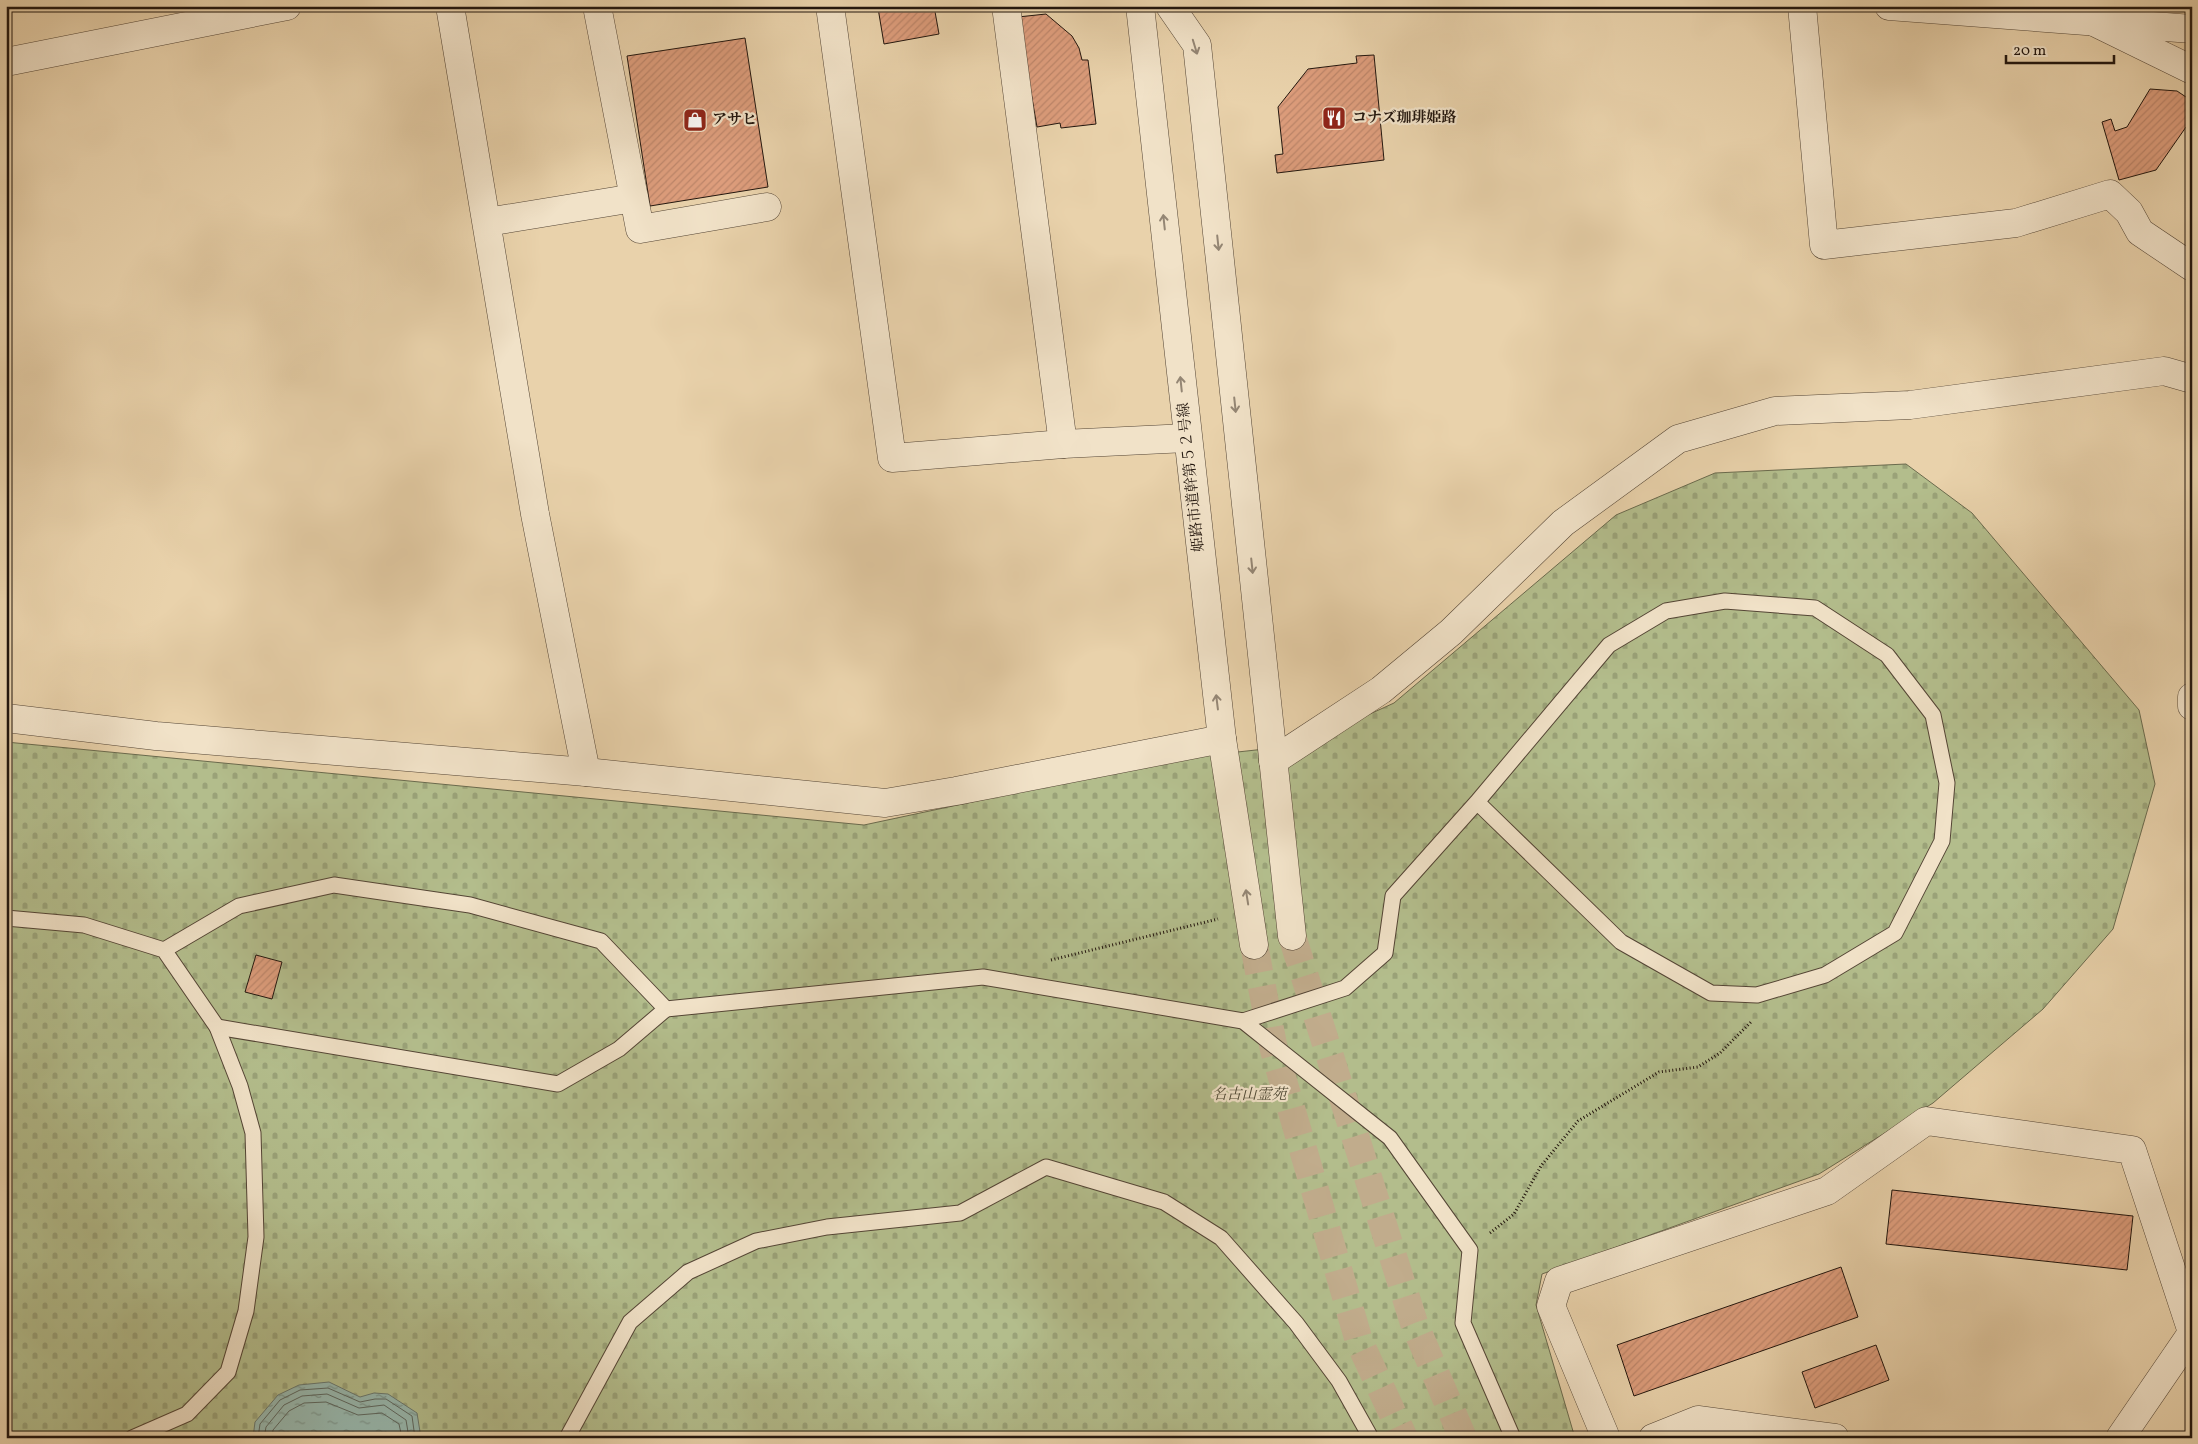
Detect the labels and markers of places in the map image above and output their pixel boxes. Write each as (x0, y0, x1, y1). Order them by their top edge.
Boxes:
restaurant icon: コナズ珈琲姫路 (1321, 105, 1347, 131)
shop icon: アサヒ (682, 107, 708, 133)
place label: コナズ珈琲姫路 (1352, 108, 1456, 129)
place label: アサヒ (712, 110, 757, 131)

